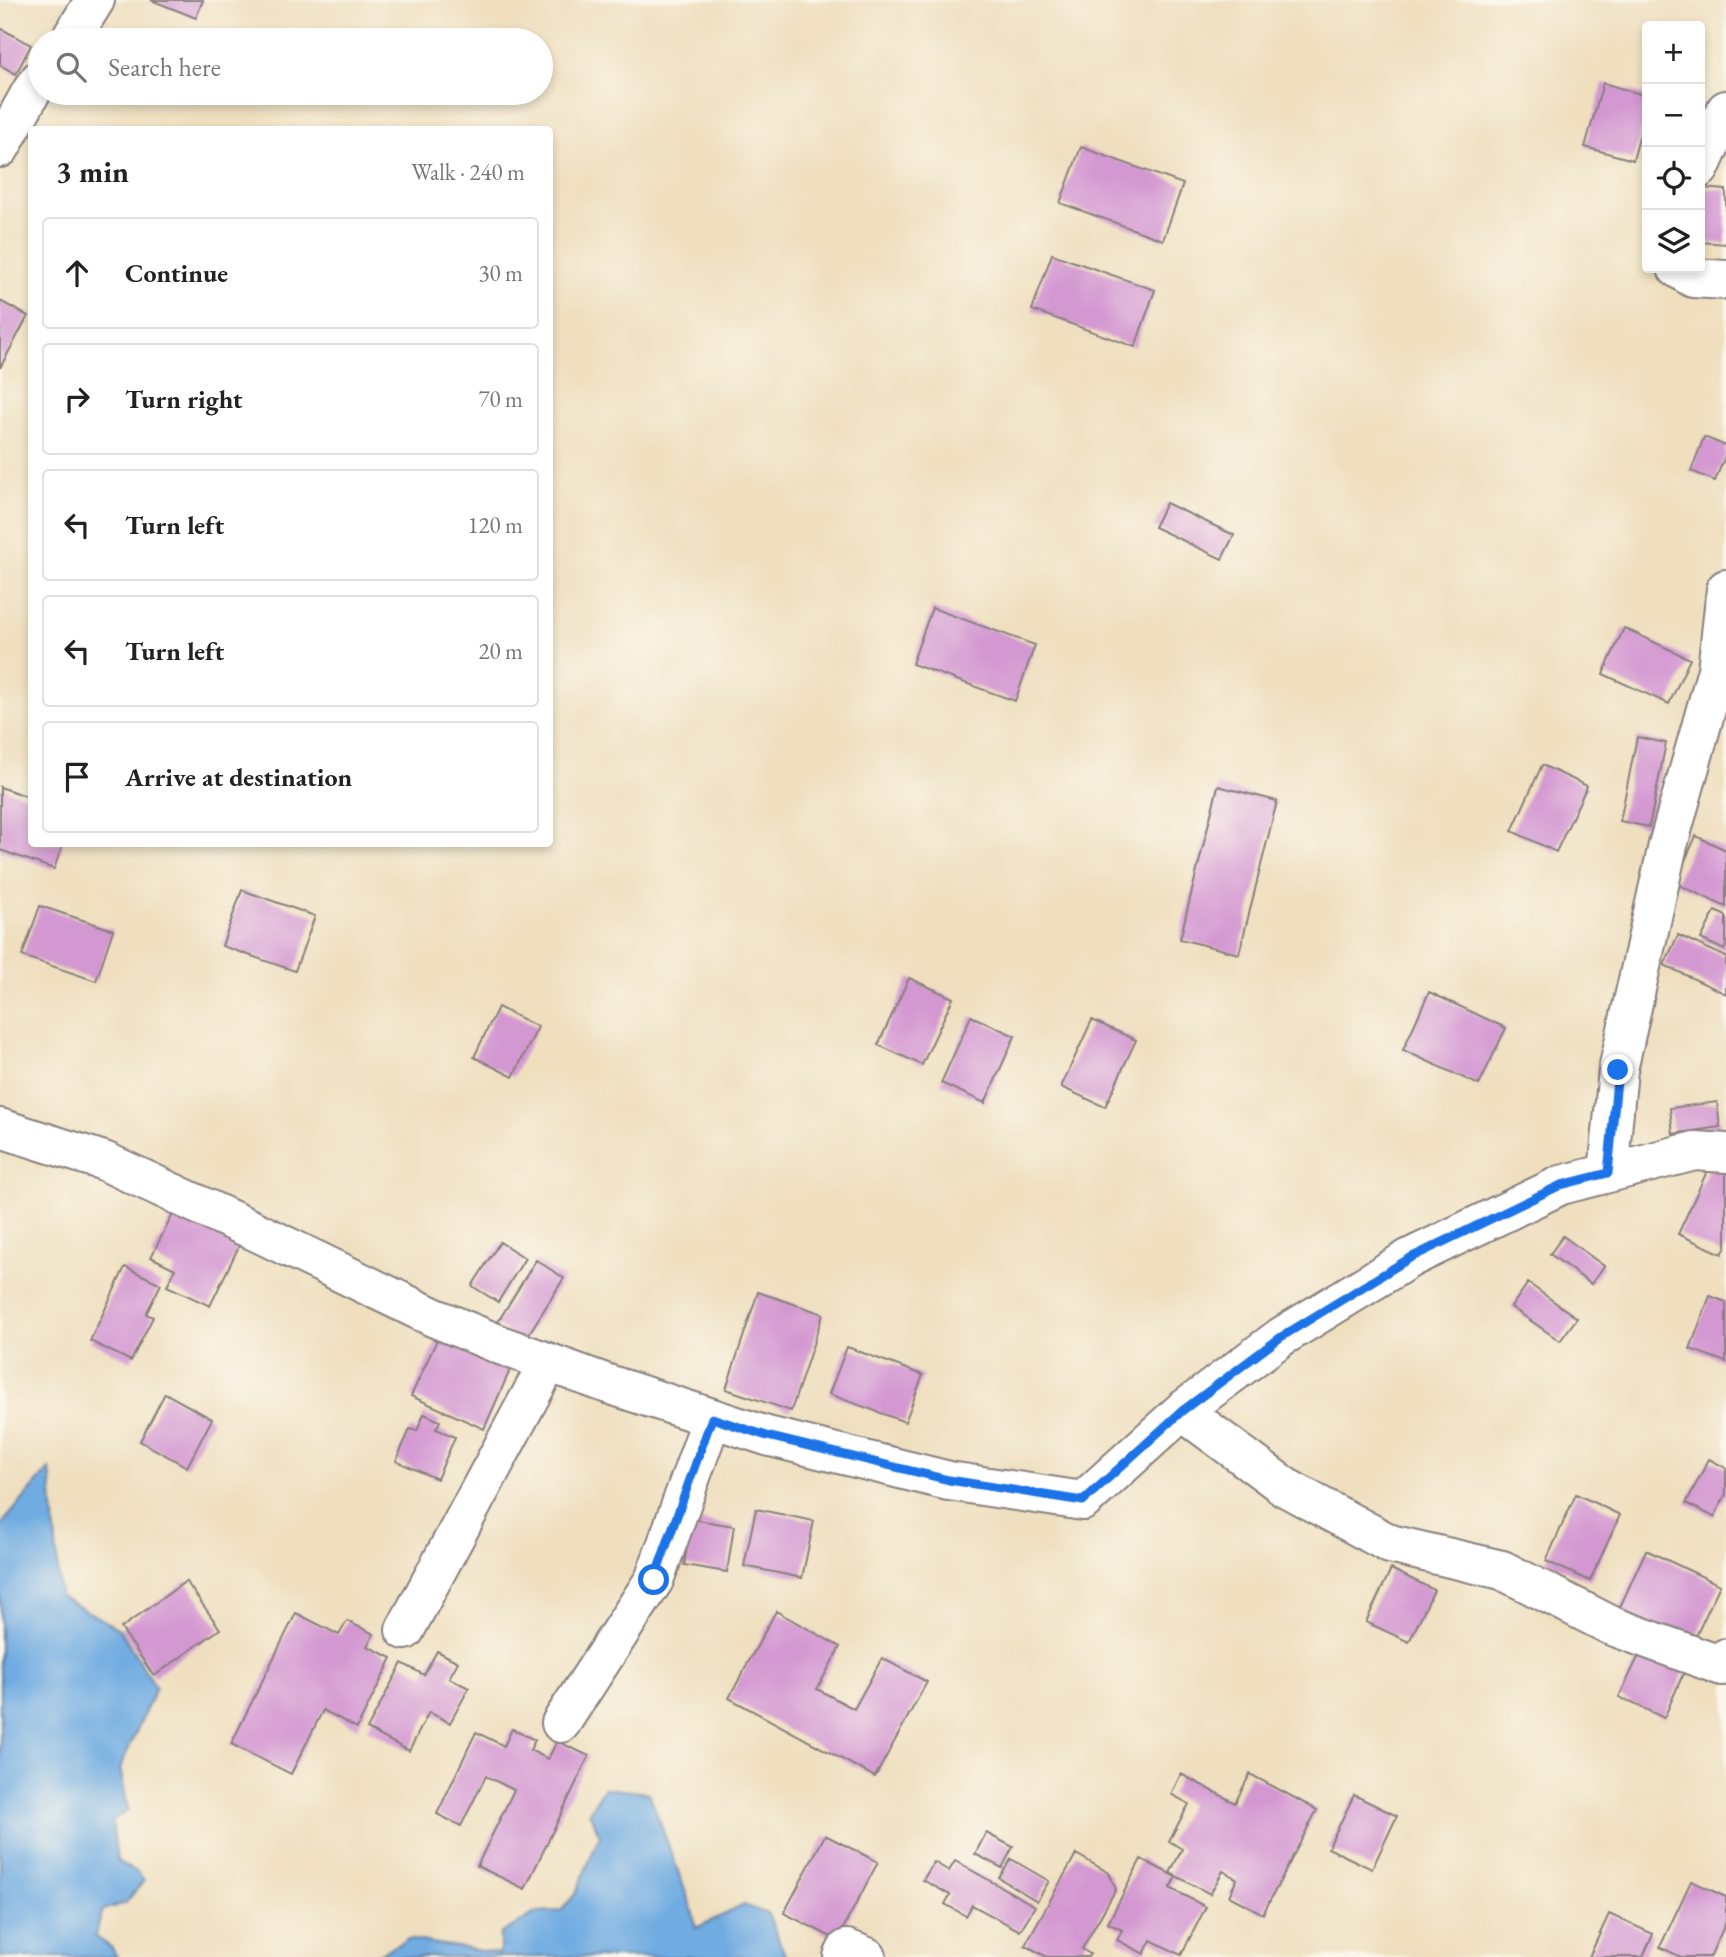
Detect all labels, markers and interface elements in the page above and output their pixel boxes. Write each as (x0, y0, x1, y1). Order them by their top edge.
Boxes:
map controls (1642, 21, 1705, 273)
button: + (1642, 21, 1705, 84)
search box (28, 28, 553, 105)
icon: search (52, 48, 90, 86)
text: Search here (108, 50, 221, 84)
button: − (1642, 84, 1705, 147)
button: locate (1642, 147, 1705, 210)
text: 3 min (56, 152, 129, 191)
text: Walk · 240 m (411, 157, 525, 187)
button: layers (1642, 210, 1705, 273)
icon: ahead (58, 254, 96, 292)
text: Continue (125, 256, 228, 290)
text: 30 m (478, 258, 523, 288)
icon: right (58, 380, 96, 418)
text: Turn right (125, 382, 243, 416)
text: 70 m (478, 384, 523, 414)
icon: left (58, 506, 96, 544)
text: Turn left (125, 508, 224, 542)
text: 120 m (467, 510, 523, 540)
icon: left (58, 632, 96, 670)
text: Turn left (125, 634, 224, 668)
text: 20 m (478, 636, 523, 666)
icon: arrive (58, 758, 96, 796)
text: Arrive at destination (125, 760, 352, 794)
route end (1602, 1054, 1633, 1085)
route start (638, 1564, 669, 1595)

